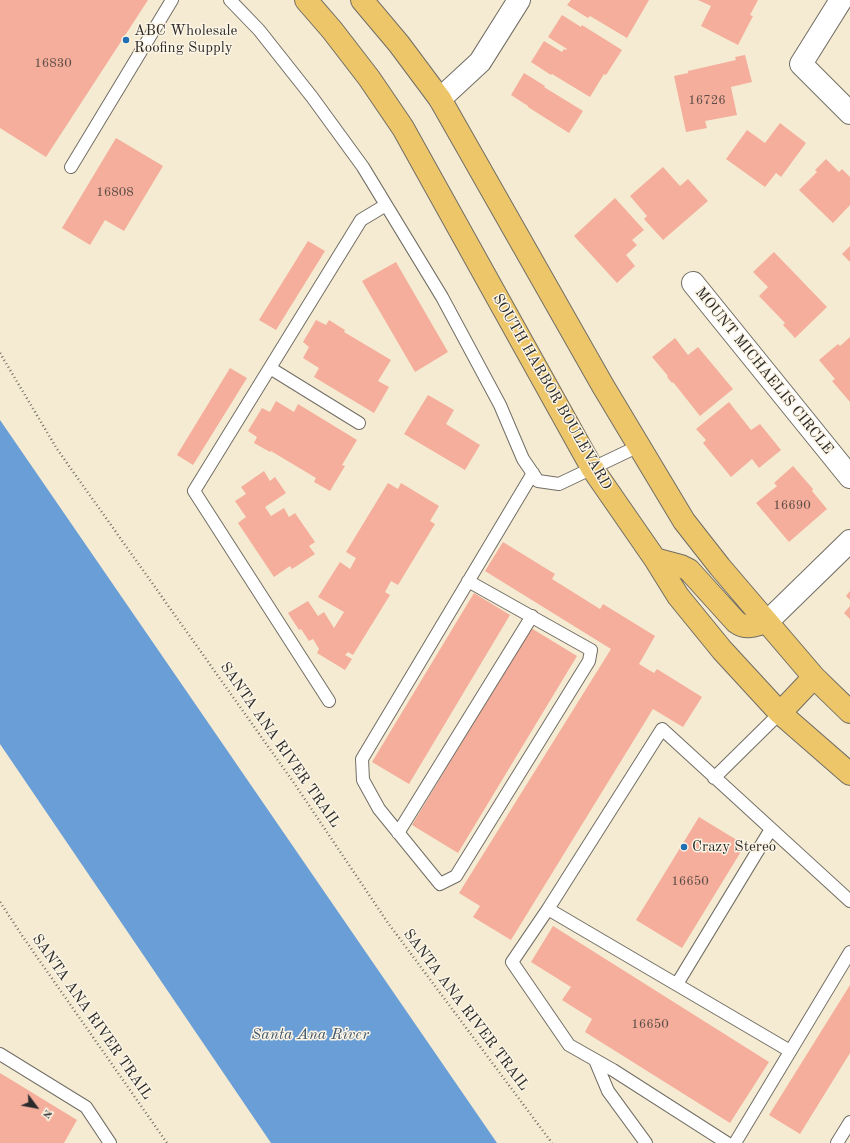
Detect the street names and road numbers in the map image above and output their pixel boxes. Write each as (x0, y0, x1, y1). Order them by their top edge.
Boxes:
street label: MOUNT MICHAELIS CIRCLE (691, 284, 837, 458)
street label: SOUTH HARBOR BOULEVARD (488, 291, 616, 493)
street label: SANTA ANA RIVER TRAIL (216, 659, 344, 831)
street label: SANTA ANA RIVER TRAIL (399, 926, 533, 1094)
street label: SANTA ANA RIVER TRAIL (28, 931, 156, 1103)

